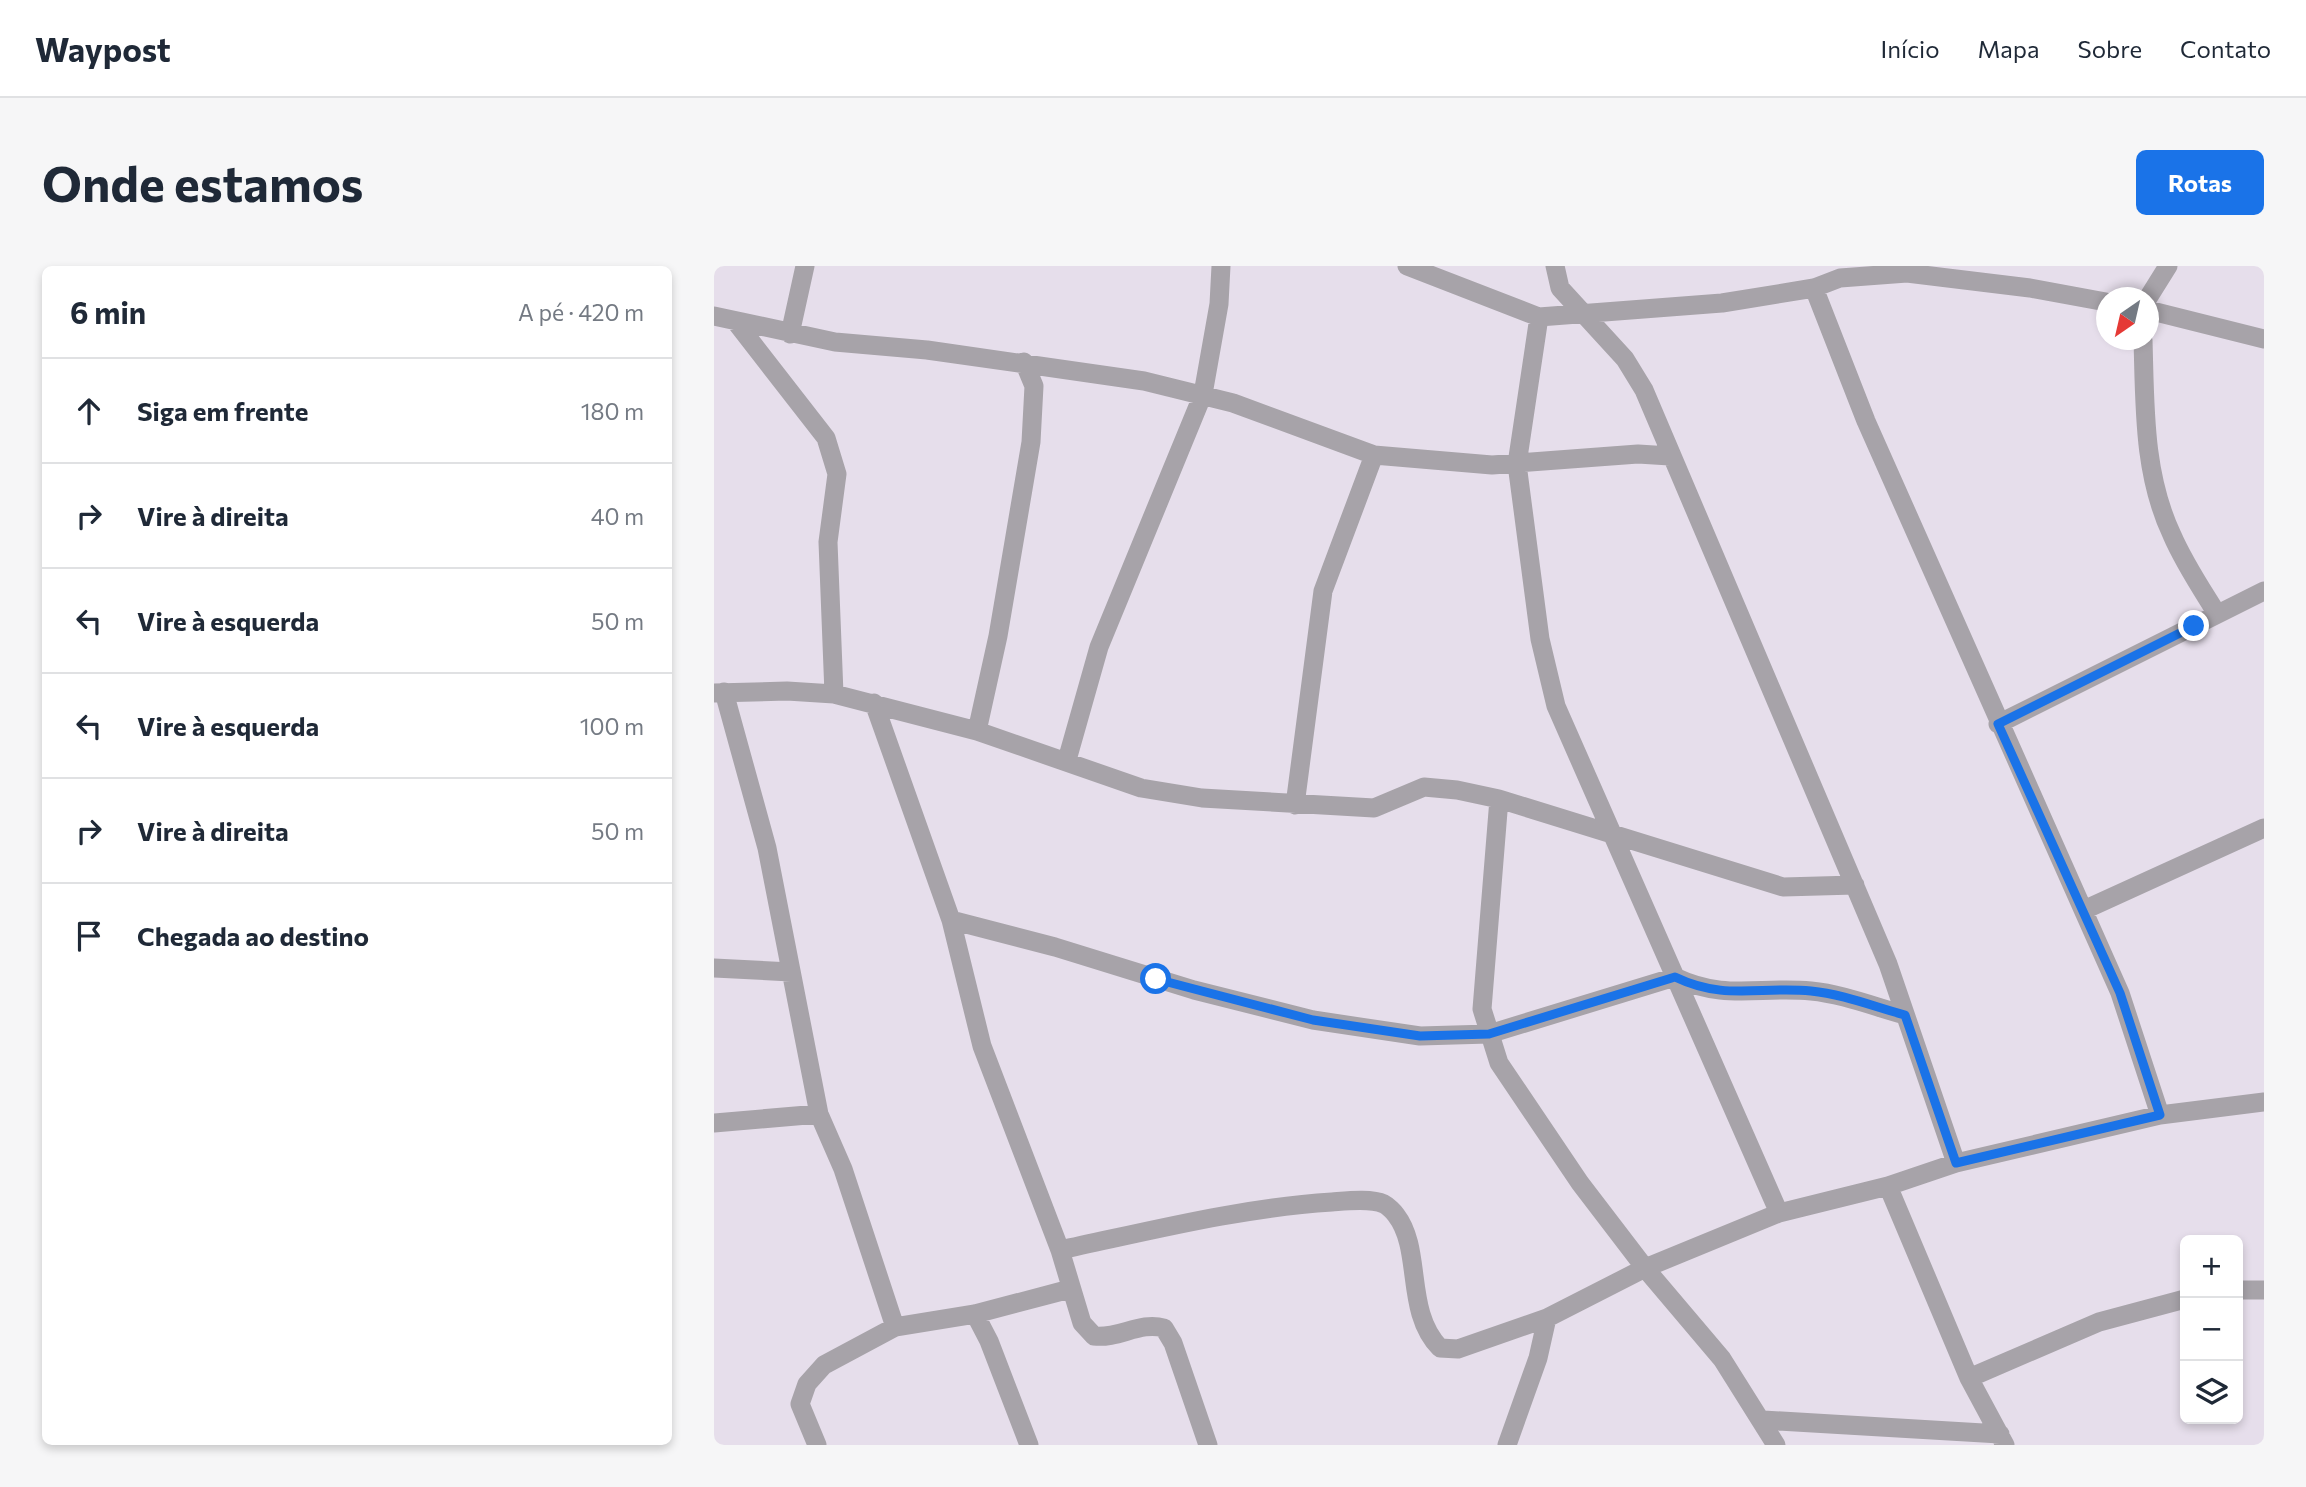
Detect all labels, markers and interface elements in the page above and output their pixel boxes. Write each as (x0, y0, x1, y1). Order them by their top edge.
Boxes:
text: Waypost (35, 28, 171, 69)
text: Início (1881, 34, 1940, 63)
text: Mapa (1978, 34, 2040, 63)
text: Sobre (2078, 34, 2142, 63)
text: Contato (2180, 34, 2271, 63)
button: Rotas (2136, 150, 2264, 215)
text: Onde estamos (42, 152, 363, 212)
north arrow (2096, 287, 2159, 350)
text: 6 min (70, 293, 146, 330)
text: A pé · 420 m (518, 298, 644, 326)
icon: ahead (70, 392, 108, 430)
text: Siga em frente (137, 395, 308, 426)
text: 180 m (581, 397, 644, 425)
icon: right (70, 497, 108, 535)
text: Vire à direita (137, 500, 289, 531)
text: 40 m (591, 502, 644, 530)
icon: left (70, 602, 108, 640)
text: Vire à esquerda (137, 605, 319, 636)
text: 50 m (591, 607, 644, 635)
route end (2178, 610, 2209, 641)
icon: left (70, 707, 108, 745)
text: Vire à esquerda (137, 710, 319, 741)
text: 100 m (580, 712, 644, 740)
icon: right (70, 812, 108, 850)
text: Vire à direita (137, 815, 289, 846)
text: 50 m (591, 817, 644, 845)
icon: arrive (70, 917, 108, 955)
text: Chegada ao destino (137, 920, 369, 951)
route start (1140, 963, 1171, 994)
map controls (2180, 1235, 2243, 1424)
button: + (2180, 1235, 2243, 1298)
button: − (2180, 1298, 2243, 1361)
button: layers (2180, 1361, 2243, 1424)

